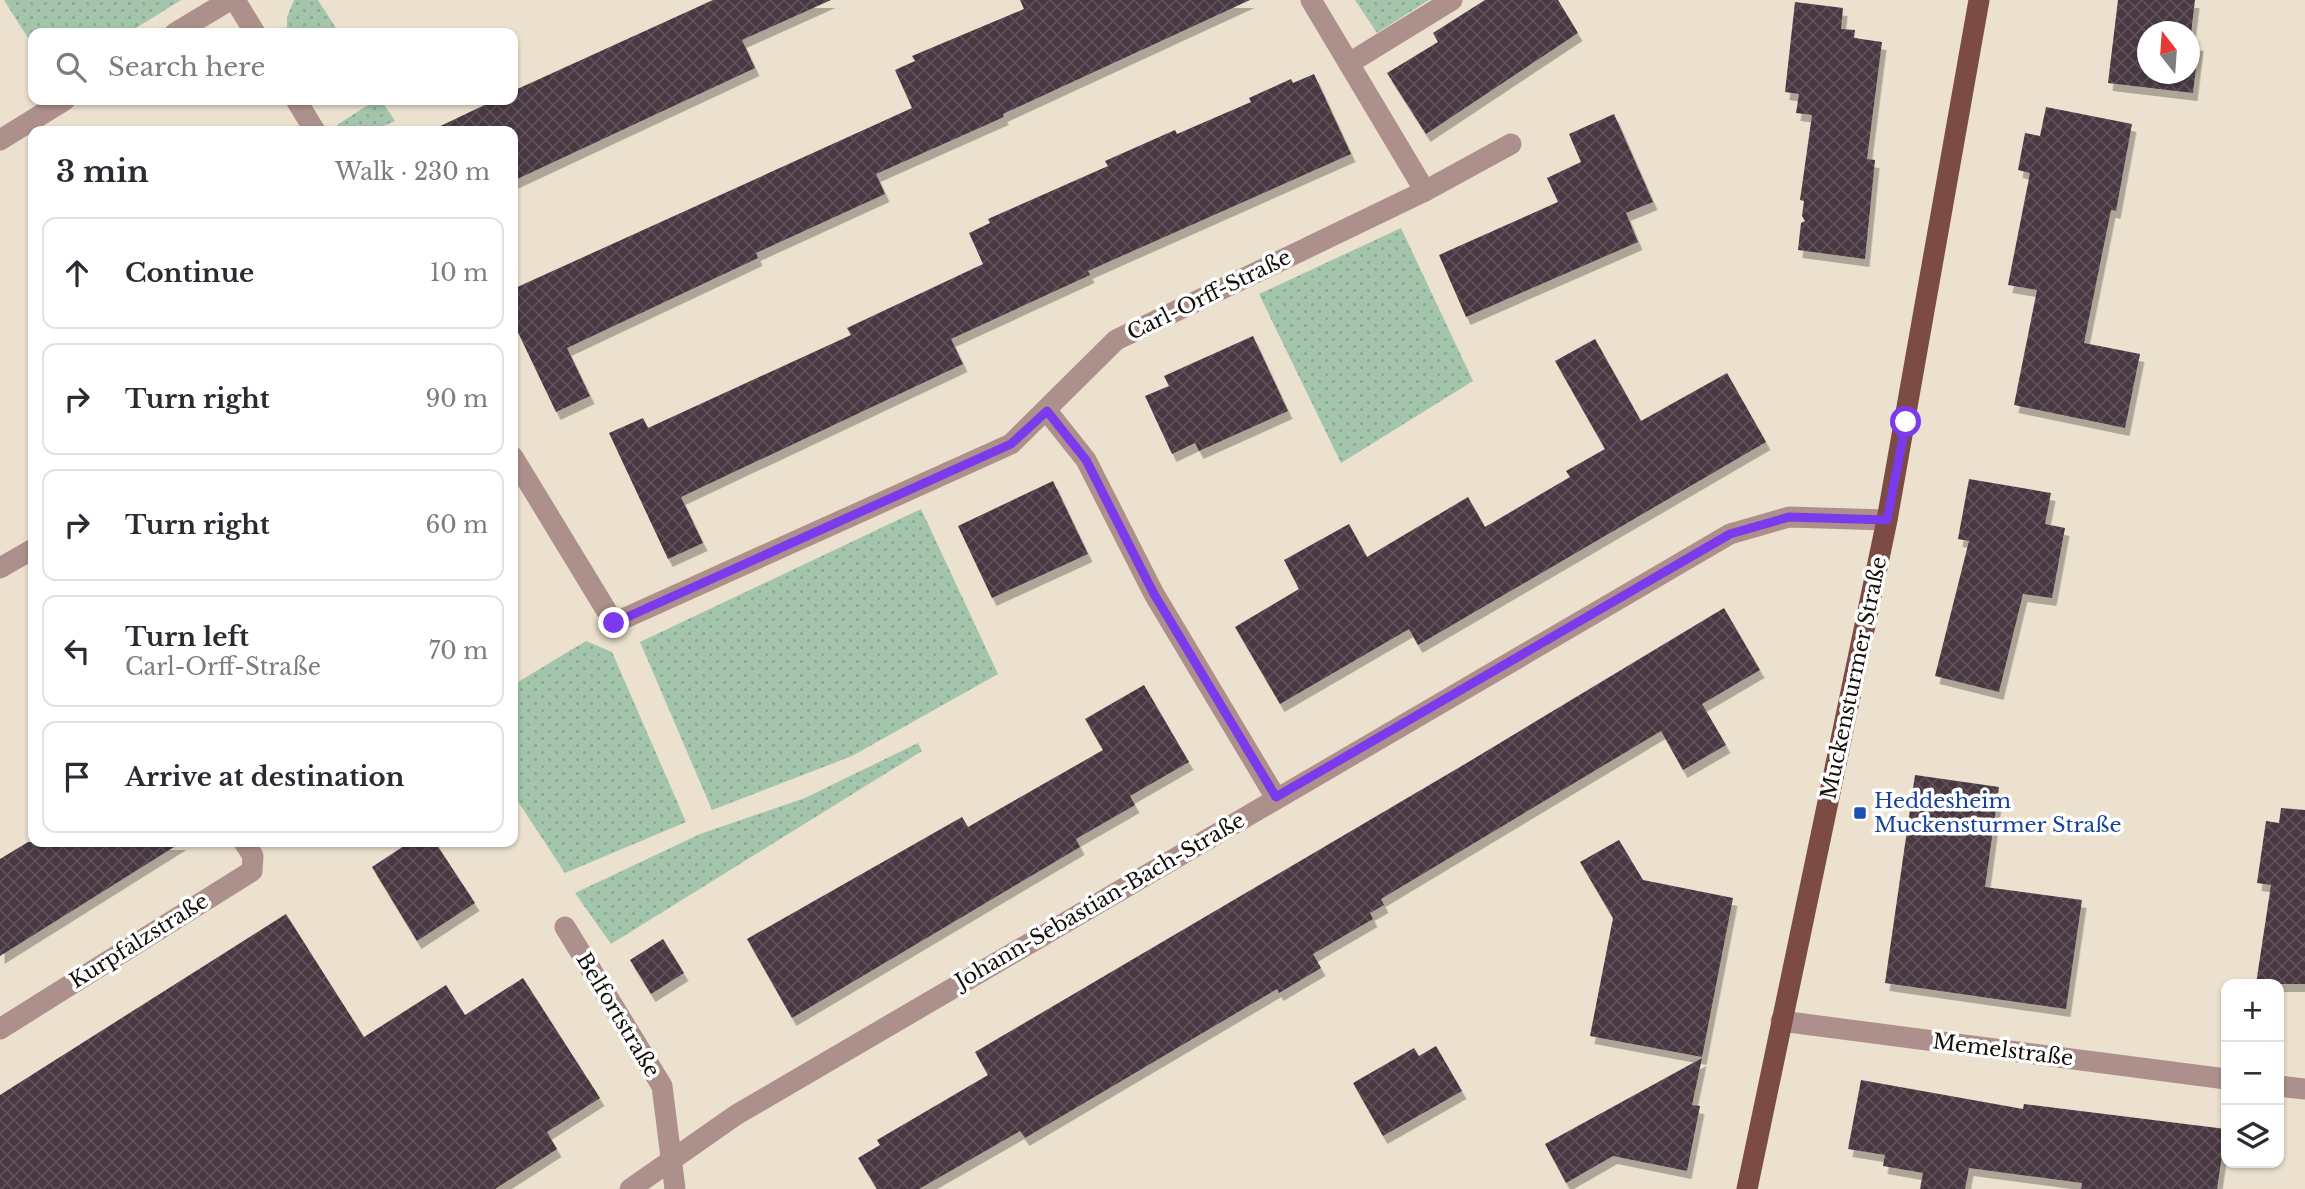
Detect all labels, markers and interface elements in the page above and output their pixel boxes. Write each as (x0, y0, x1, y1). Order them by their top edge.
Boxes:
north arrow (2137, 21, 2200, 84)
search box (28, 28, 518, 105)
icon: search (52, 48, 90, 86)
text: Search here (108, 51, 265, 83)
text: 3 min (56, 153, 149, 190)
text: Walk · 230 m (335, 158, 490, 186)
street label: Carl-Orff-Straße (1123, 244, 1295, 346)
icon: ahead (58, 254, 96, 292)
text: Continue (125, 257, 254, 289)
text: 10 m (430, 259, 488, 287)
icon: right (58, 380, 96, 418)
text: Turn right (125, 383, 270, 415)
text: 90 m (426, 385, 488, 413)
route start (1890, 406, 1921, 437)
icon: right (58, 506, 96, 544)
text: Turn right (125, 509, 270, 541)
text: 60 m (426, 511, 488, 539)
street label: Muckensturmer Straße (1816, 554, 1892, 802)
route end (598, 607, 629, 638)
text: Turn left (125, 621, 249, 653)
icon: left (58, 632, 96, 670)
text: 70 m (429, 637, 488, 665)
text: Carl-Orff-Straße (125, 653, 321, 681)
icon: arrive (58, 758, 96, 796)
text: Arrive at destination (125, 761, 405, 793)
place label: Heddesheim Muckensturmer Straße (1874, 788, 2121, 838)
marker: Heddesheim Muckensturmer Straße (1852, 805, 1868, 821)
street label: Johann-Sebastian-Bach-Straße (948, 807, 1249, 996)
street label: Kurpfalzstraße (65, 888, 213, 994)
street label: Belfortstraße (571, 948, 665, 1082)
map controls (2221, 979, 2284, 1168)
button: + (2221, 979, 2284, 1042)
street label: Memelstraße (1931, 1028, 2075, 1072)
button: − (2221, 1042, 2284, 1105)
button: layers (2221, 1105, 2284, 1168)

